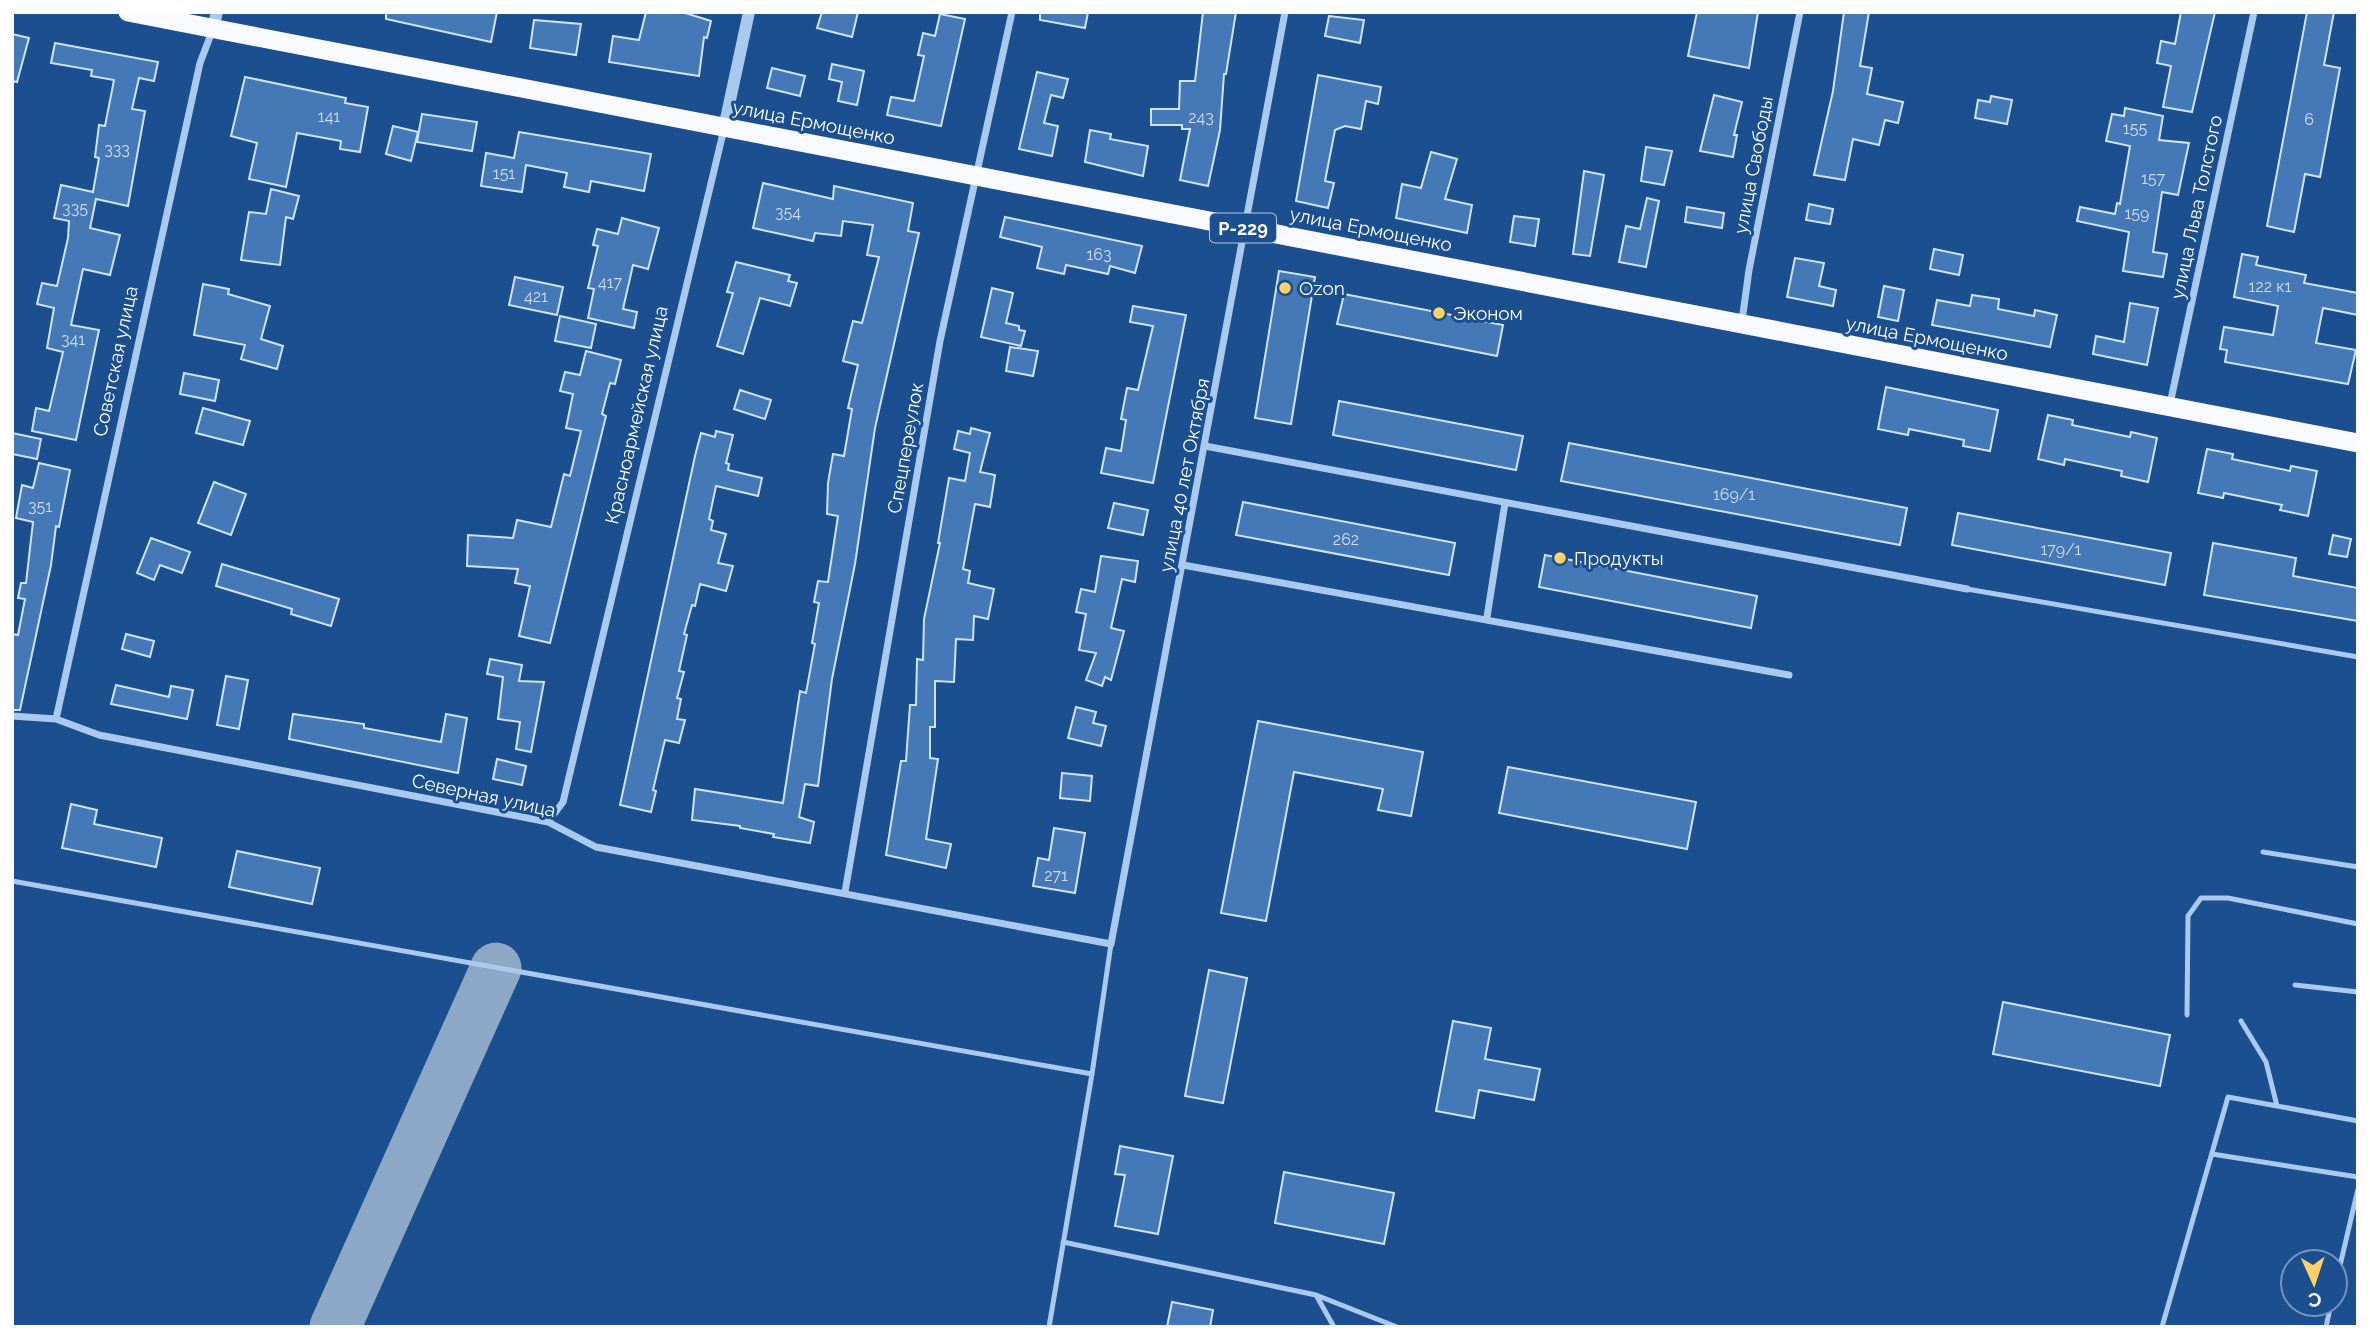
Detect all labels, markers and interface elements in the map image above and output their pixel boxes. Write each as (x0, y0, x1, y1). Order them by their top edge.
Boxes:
street label: улица Свободы (1729, 94, 1777, 236)
street label: улица Ермощенко (731, 95, 897, 149)
house number: 141 (318, 107, 340, 126)
house number: 243 (1188, 108, 1214, 127)
house number: 6 (2304, 110, 2314, 129)
street label: улица Льва Толстого (2166, 113, 2226, 301)
house number: 155 (2123, 119, 2147, 138)
house number: 333 (104, 140, 130, 159)
house number: 151 (493, 164, 515, 183)
house number: 157 (2141, 169, 2165, 188)
house number: 335 (62, 199, 88, 218)
street label: улица Ермощенко (1288, 202, 1454, 256)
house number: 354 (775, 203, 801, 222)
house number: 159 (2125, 204, 2149, 223)
road number: Р-229 (1210, 213, 1276, 242)
house number: 163 (1086, 245, 1112, 264)
house number: 417 (598, 273, 622, 292)
place label: Ozon (1299, 277, 1345, 299)
house number: 122 к1 (2249, 277, 2292, 296)
marker: Ozon (1277, 280, 1293, 296)
street label: Советская улица (88, 284, 142, 438)
house number: 421 (524, 287, 548, 306)
place label: Эконом (1453, 302, 1523, 324)
street label: Красноармейская улица (600, 304, 672, 526)
marker: Эконом (1431, 305, 1447, 321)
street label: улица Ермощенко (1844, 311, 2010, 365)
house number: 341 (61, 330, 85, 349)
street label: улица 40 лет Октября (1154, 376, 1214, 574)
street label: Спецпереулок (883, 381, 927, 515)
house number: 169/1 (1713, 485, 1755, 504)
house number: 351 (28, 497, 52, 516)
house number: 262 (1333, 530, 1359, 549)
house number: 179/1 (2041, 540, 2082, 559)
place label: Продукты (1574, 547, 1664, 569)
marker: Продукты (1552, 550, 1568, 566)
street label: Северная улица (410, 769, 558, 821)
house number: 271 (1044, 866, 1068, 885)
north arrow (2279, 1248, 2349, 1318)
text: С (2308, 1289, 2322, 1311)

